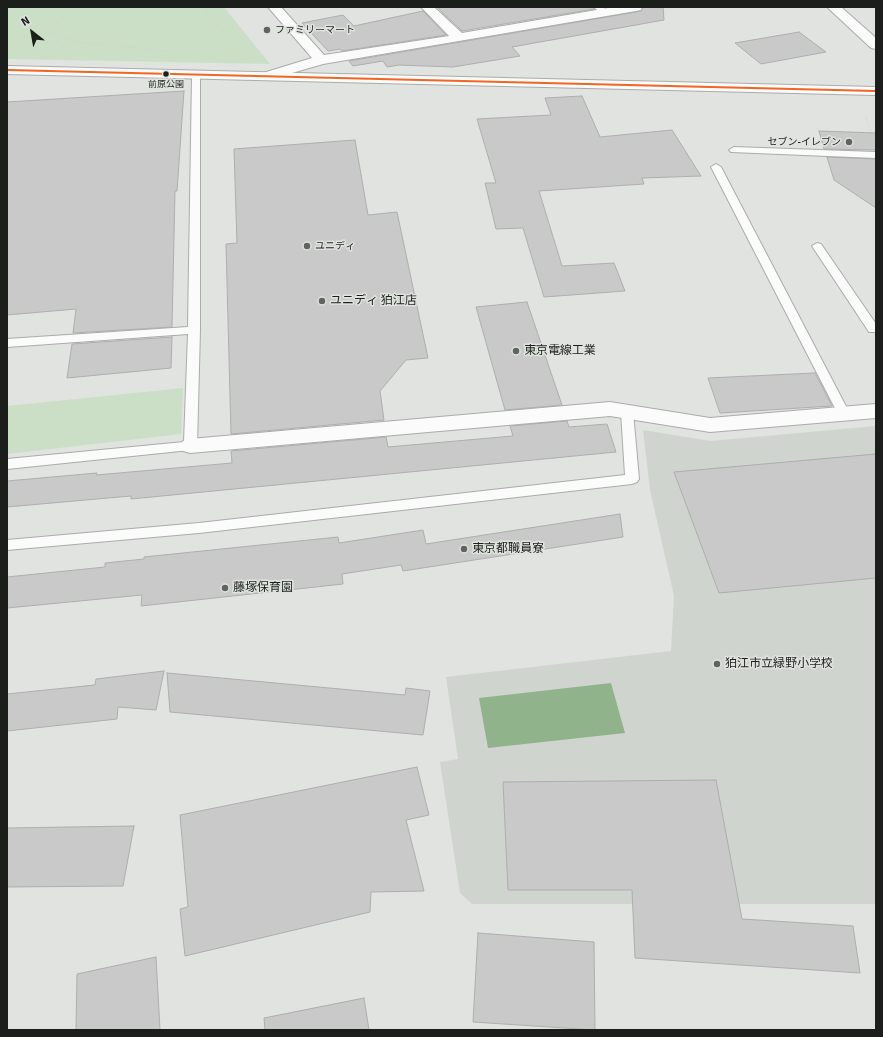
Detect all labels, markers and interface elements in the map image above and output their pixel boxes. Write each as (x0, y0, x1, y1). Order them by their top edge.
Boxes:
north arrow (12, 12, 52, 52)
text: N (19, 14, 32, 29)
place label: ファミリーマート (275, 24, 355, 36)
marker: ファミリーマート (262, 25, 272, 35)
marker: 前原公園 (161, 69, 171, 79)
place label: 前原公園 (148, 80, 184, 90)
place label: セブン-イレブン (768, 136, 841, 148)
marker: セブン-イレブン (844, 137, 854, 147)
place label: ユニディ (315, 240, 355, 252)
marker: ユニディ (302, 241, 312, 251)
place label: ユニディ 狛江店 (330, 294, 417, 308)
marker: ユニディ 狛江店 (317, 296, 327, 306)
place label: 東京電線工業 (524, 344, 596, 358)
marker: 東京電線工業 (511, 346, 521, 356)
place label: 東京都職員寮 (472, 542, 544, 556)
marker: 東京都職員寮 (459, 544, 469, 554)
place label: 藤塚保育園 (233, 581, 293, 595)
marker: 藤塚保育園 (220, 583, 230, 593)
place label: 狛江市立緑野小学校 (725, 657, 833, 671)
marker: 狛江市立緑野小学校 (712, 659, 722, 669)

